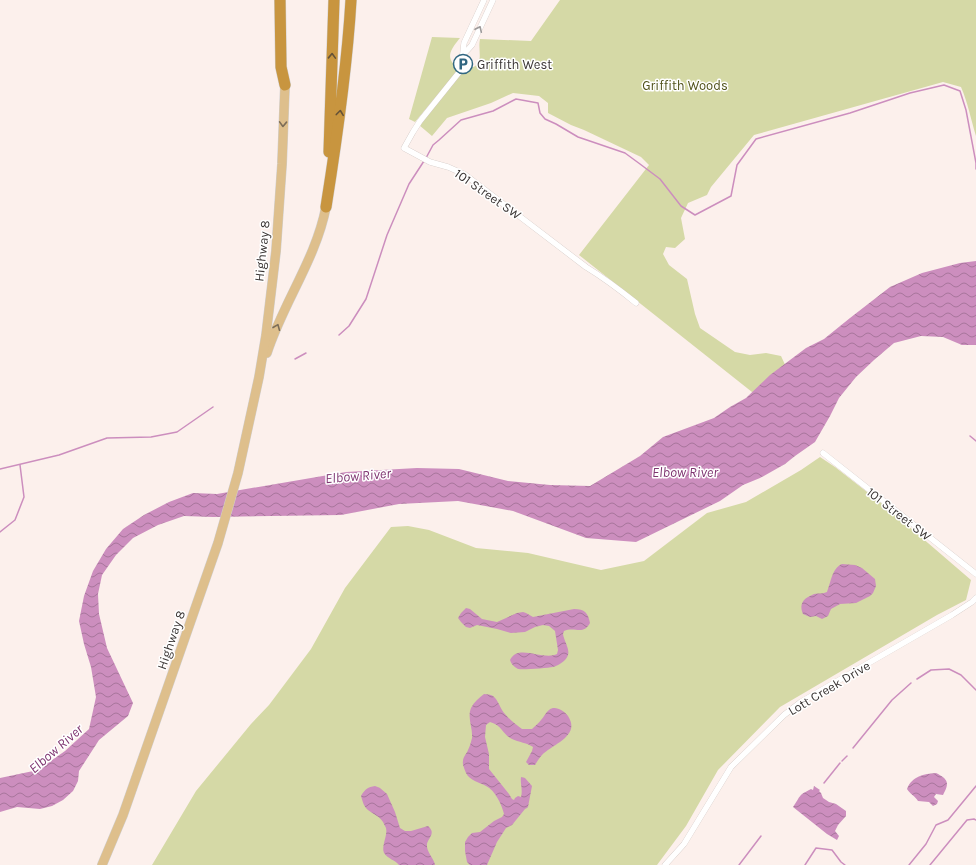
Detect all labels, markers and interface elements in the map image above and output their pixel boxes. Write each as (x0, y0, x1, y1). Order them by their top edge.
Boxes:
one-way arrow (474, 25, 482, 33)
one-way arrow (328, 53, 336, 59)
parking icon: Griffith West (452, 53, 474, 75)
place label: Griffith West (477, 57, 552, 72)
park label: Griffith Woods (642, 78, 728, 93)
one-way arrow (336, 110, 345, 116)
one-way arrow (279, 121, 288, 127)
street label: 101 Street SW (452, 166, 524, 223)
street label: Highway 8 (251, 220, 273, 282)
one-way arrow (272, 324, 280, 332)
water label: Elbow River (652, 464, 719, 481)
water label: Elbow River (324, 465, 393, 487)
street label: 101 Street SW (864, 484, 935, 544)
street label: Highway 8 (154, 608, 188, 671)
street label: Lott Creek Drive (785, 657, 873, 718)
water label: Elbow River (25, 720, 87, 777)

